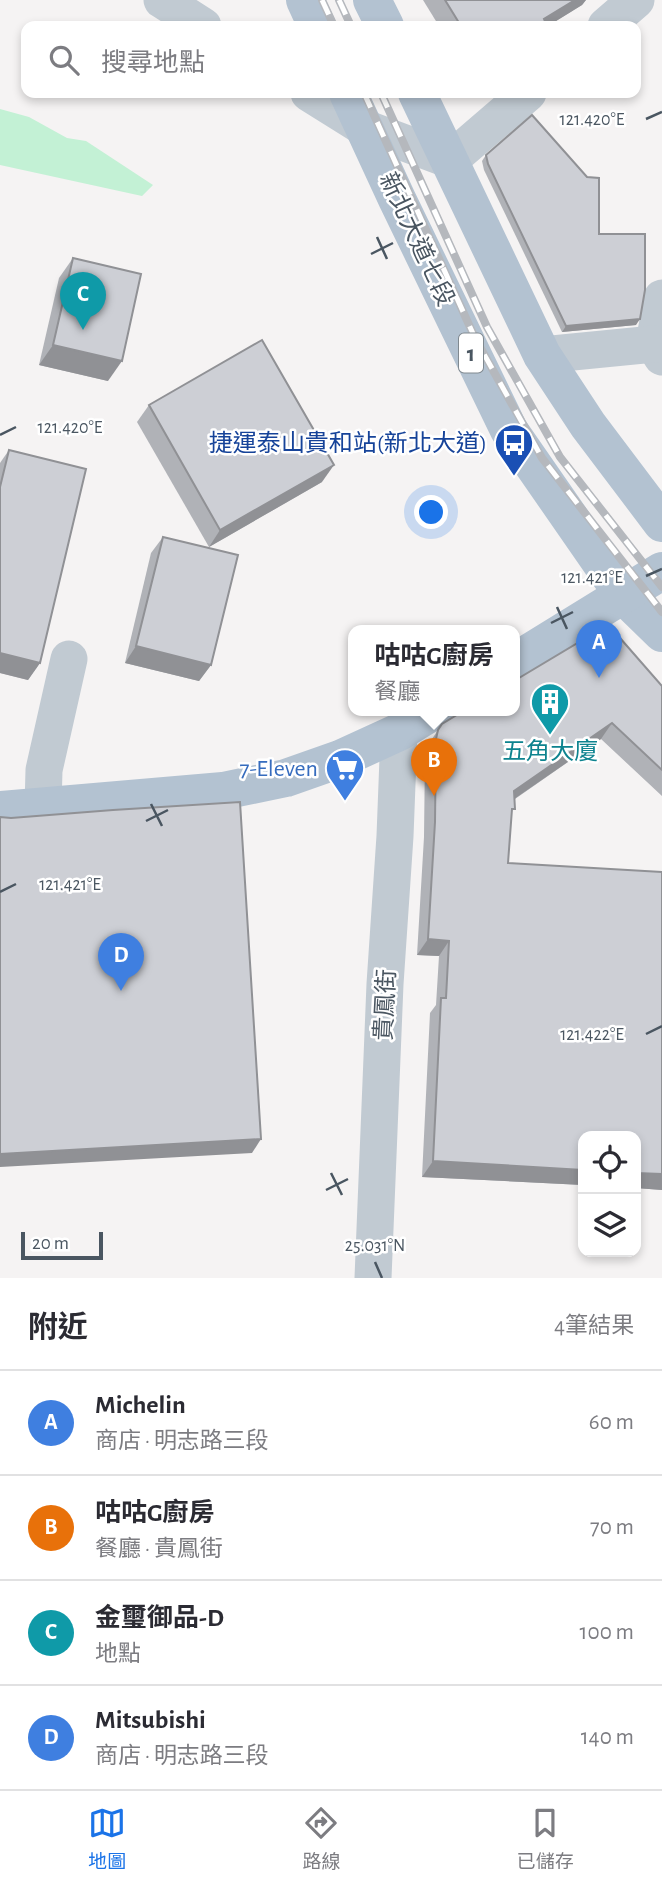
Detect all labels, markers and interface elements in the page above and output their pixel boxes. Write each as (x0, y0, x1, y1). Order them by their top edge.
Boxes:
search box (21, 21, 641, 98)
icon: search (45, 41, 83, 79)
text: 搜尋地點 (101, 50, 205, 76)
text: 121.420°E (560, 111, 625, 129)
street label: 新北大道七段 (375, 168, 459, 310)
pin: C (60, 272, 106, 330)
road number: 1 (459, 334, 483, 372)
text: 121.420°E (38, 419, 103, 437)
bus stop icon: 捷運泰山貴和站(新北大道) (493, 422, 535, 477)
place label: 捷運泰山貴和站(新北大道) (209, 430, 487, 456)
your location (414, 495, 448, 529)
text: 121.421°E (561, 569, 623, 587)
pin: A (576, 620, 622, 678)
popup (348, 625, 520, 716)
text: 咕咕G廚房 (374, 643, 494, 669)
text: 餐廳 (374, 681, 420, 704)
building icon: 五角大廈 (529, 681, 571, 736)
pin: B (411, 738, 457, 796)
place label: 五角大廈 (502, 738, 598, 764)
supermarket icon: 7-Eleven (324, 747, 366, 802)
place label: 7-Eleven (240, 757, 318, 781)
text: 121.421°E (39, 876, 101, 894)
pin: D (98, 933, 144, 991)
street label: 貴鳳街 (370, 968, 400, 1042)
text: 121.422°E (560, 1026, 624, 1044)
map controls (578, 1131, 641, 1257)
button: locate (578, 1131, 641, 1194)
button: layers (578, 1194, 641, 1257)
scale bar (21, 1229, 103, 1261)
text: 20 m (32, 1234, 69, 1253)
text: 25.031°N (345, 1237, 405, 1255)
text: 附近 (28, 1313, 88, 1343)
text: 4筆結果 (554, 1315, 634, 1338)
text: Michelin (95, 1392, 186, 1418)
text: A (44, 1411, 58, 1434)
text: 60 m (589, 1411, 634, 1434)
text: 商店 · 明志路三段 (95, 1430, 269, 1453)
text: 咕咕G廚房 (95, 1500, 215, 1526)
text: B (44, 1516, 58, 1539)
text: 70 m (590, 1516, 634, 1539)
text: 餐廳 · 貴鳳街 (95, 1538, 223, 1561)
text: 金璽御品-D (95, 1605, 224, 1631)
text: C (45, 1621, 57, 1644)
text: 100 m (580, 1621, 634, 1644)
text: 地點 (95, 1643, 141, 1666)
text: Mitsubishi (95, 1707, 206, 1733)
text: D (43, 1726, 59, 1749)
text: 140 m (581, 1726, 634, 1749)
text: 商店 · 明志路三段 (95, 1745, 269, 1768)
tab: 地圖 (88, 1804, 126, 1874)
tab: 路線 (302, 1804, 341, 1874)
tab: 已儲存 (517, 1804, 574, 1874)

